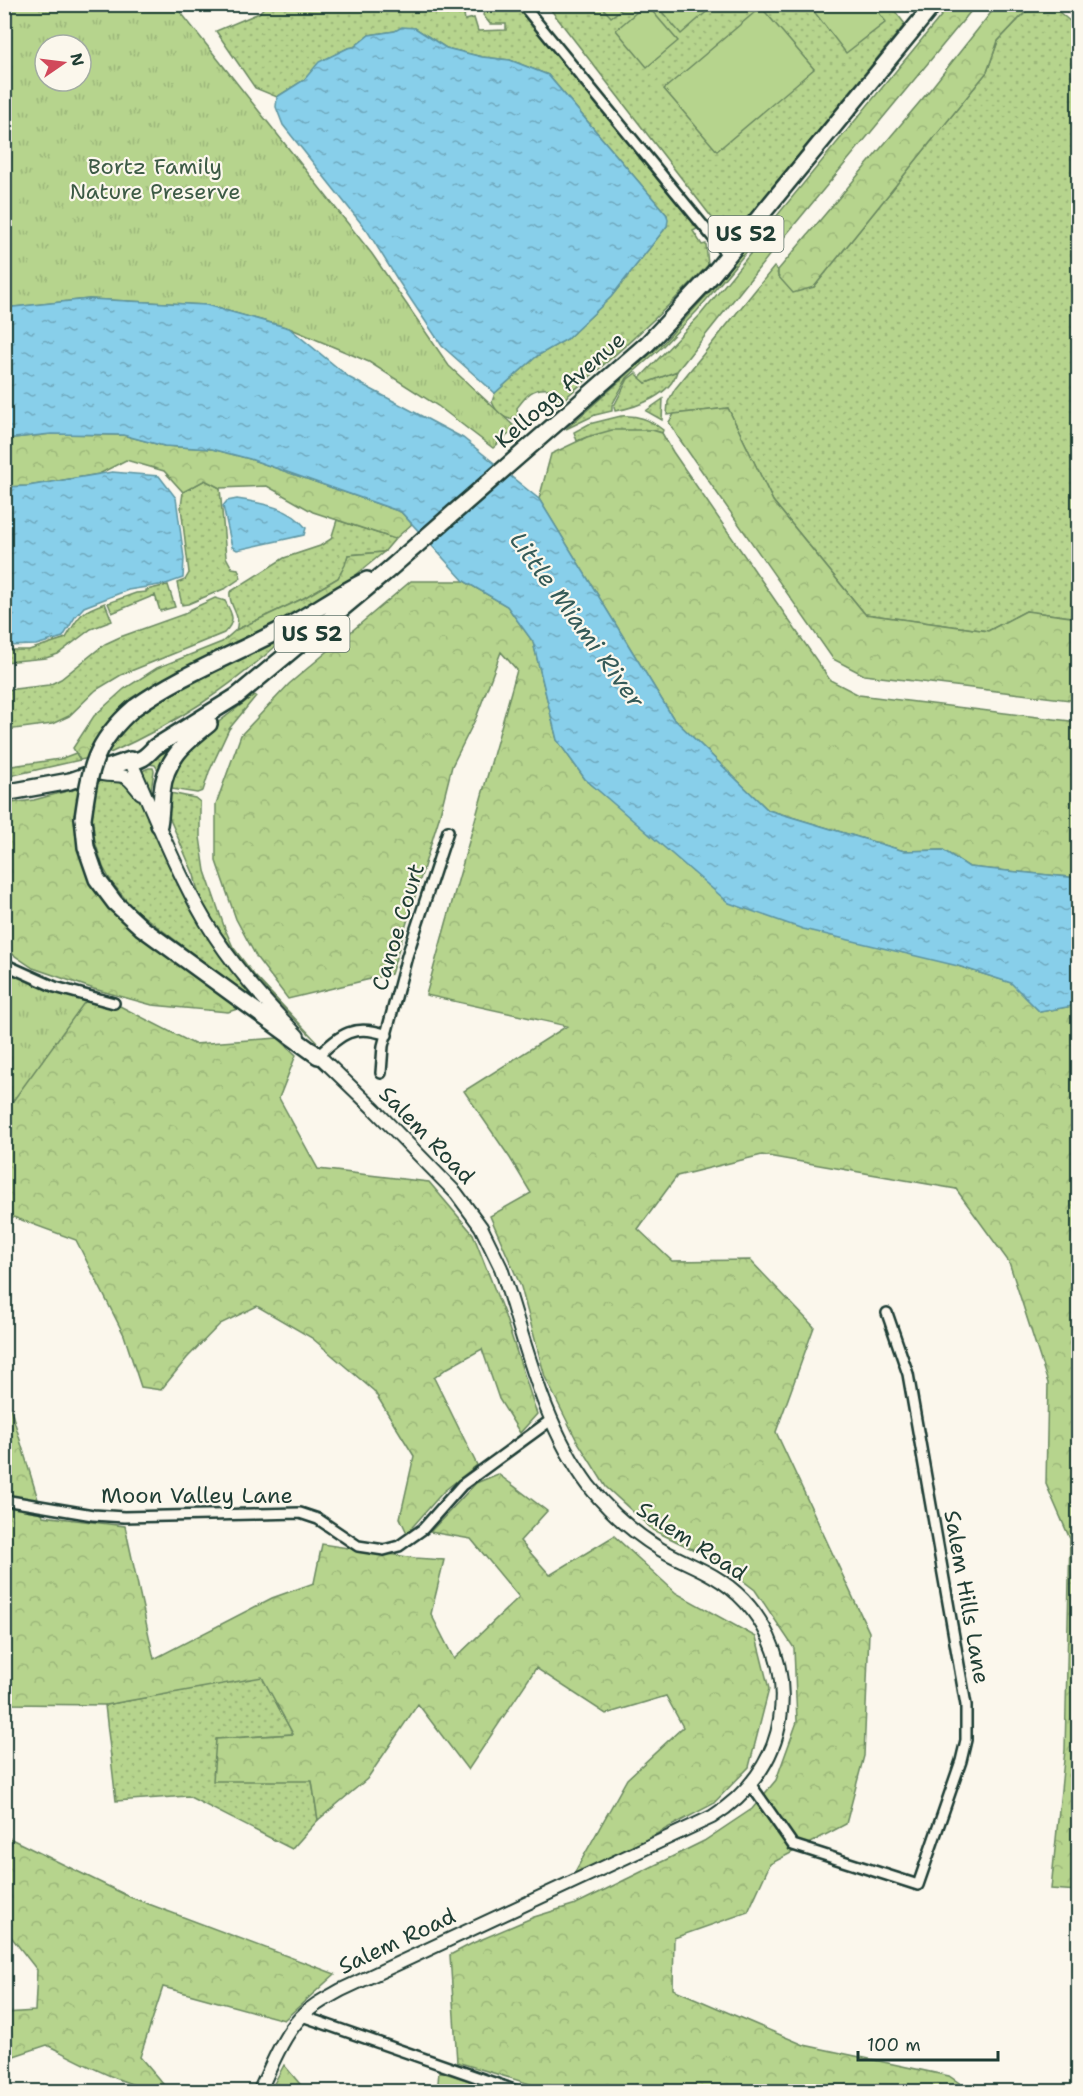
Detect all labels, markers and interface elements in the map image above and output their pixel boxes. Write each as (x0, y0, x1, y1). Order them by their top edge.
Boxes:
north arrow (33, 33, 93, 93)
text: N (65, 51, 89, 68)
park label: Bortz Family Nature Preserve (69, 152, 241, 206)
road number: US 52 (708, 216, 783, 252)
street label: Kellogg Avenue (489, 325, 631, 455)
water label: Little Miami River (502, 525, 652, 715)
road number: US 52 (274, 616, 350, 652)
street label: Canoe Court (365, 860, 431, 994)
street label: Salem Road (373, 1080, 481, 1190)
street label: Moon Valley Lane (101, 1481, 293, 1510)
street label: Salem Road (631, 1495, 753, 1587)
street label: Salem Hills Lane (937, 1508, 997, 1686)
street label: Salem Road (334, 1901, 460, 1981)
scale bar (858, 2024, 998, 2062)
text: 100 m (867, 2033, 921, 2057)

